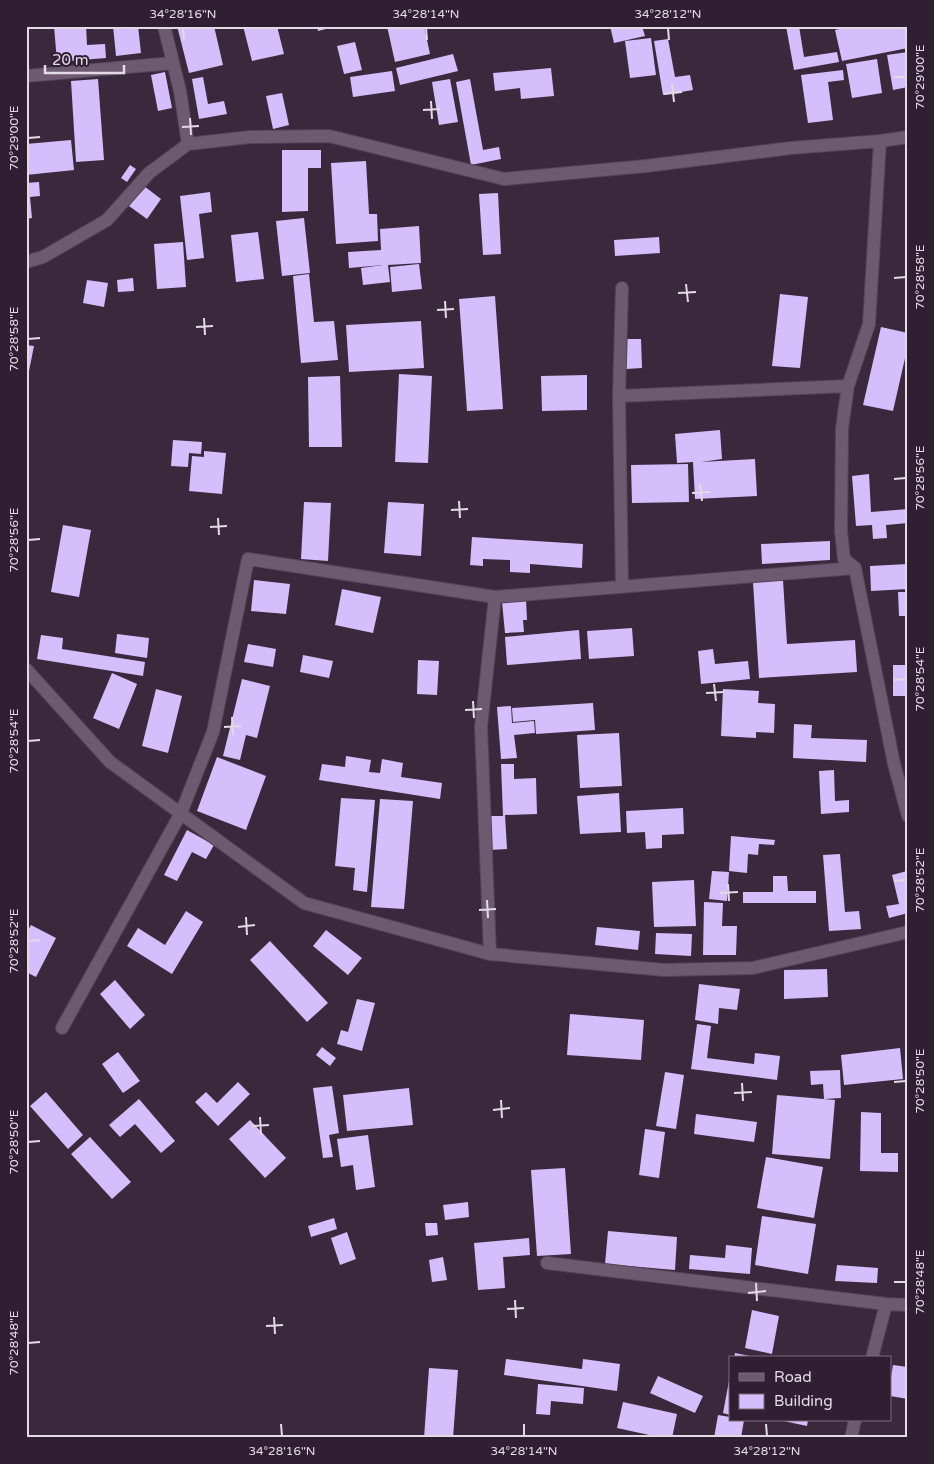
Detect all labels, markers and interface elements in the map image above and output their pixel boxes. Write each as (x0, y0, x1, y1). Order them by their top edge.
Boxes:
text: 34°28'16"N (150, 7, 217, 21)
text: 34°28'14"N (393, 7, 460, 21)
text: 34°28'12"N (635, 7, 702, 21)
scale bar (45, 42, 124, 74)
text: 70°29'00"E (913, 44, 927, 110)
text: 20 m (52, 51, 89, 69)
text: 70°29'00"E (7, 105, 21, 171)
text: 70°28'58"E (913, 244, 927, 310)
text: 70°28'58"E (7, 306, 21, 372)
text: 70°28'56"E (913, 445, 927, 511)
text: 70°28'56"E (7, 507, 21, 573)
text: 70°28'54"E (913, 646, 927, 712)
text: 70°28'54"E (7, 708, 21, 774)
text: 70°28'52"E (913, 847, 927, 913)
text: 70°28'52"E (7, 908, 21, 974)
text: 70°28'50"E (913, 1048, 927, 1114)
text: 70°28'50"E (7, 1109, 21, 1175)
text: 70°28'48"E (913, 1249, 927, 1315)
text: 70°28'48"E (7, 1310, 21, 1376)
legend (729, 1356, 892, 1422)
text: Road (774, 1368, 812, 1386)
text: Building (774, 1392, 833, 1410)
text: 34°28'16"N (249, 1444, 316, 1458)
text: 34°28'14"N (491, 1444, 558, 1458)
text: 34°28'12"N (734, 1444, 801, 1458)

